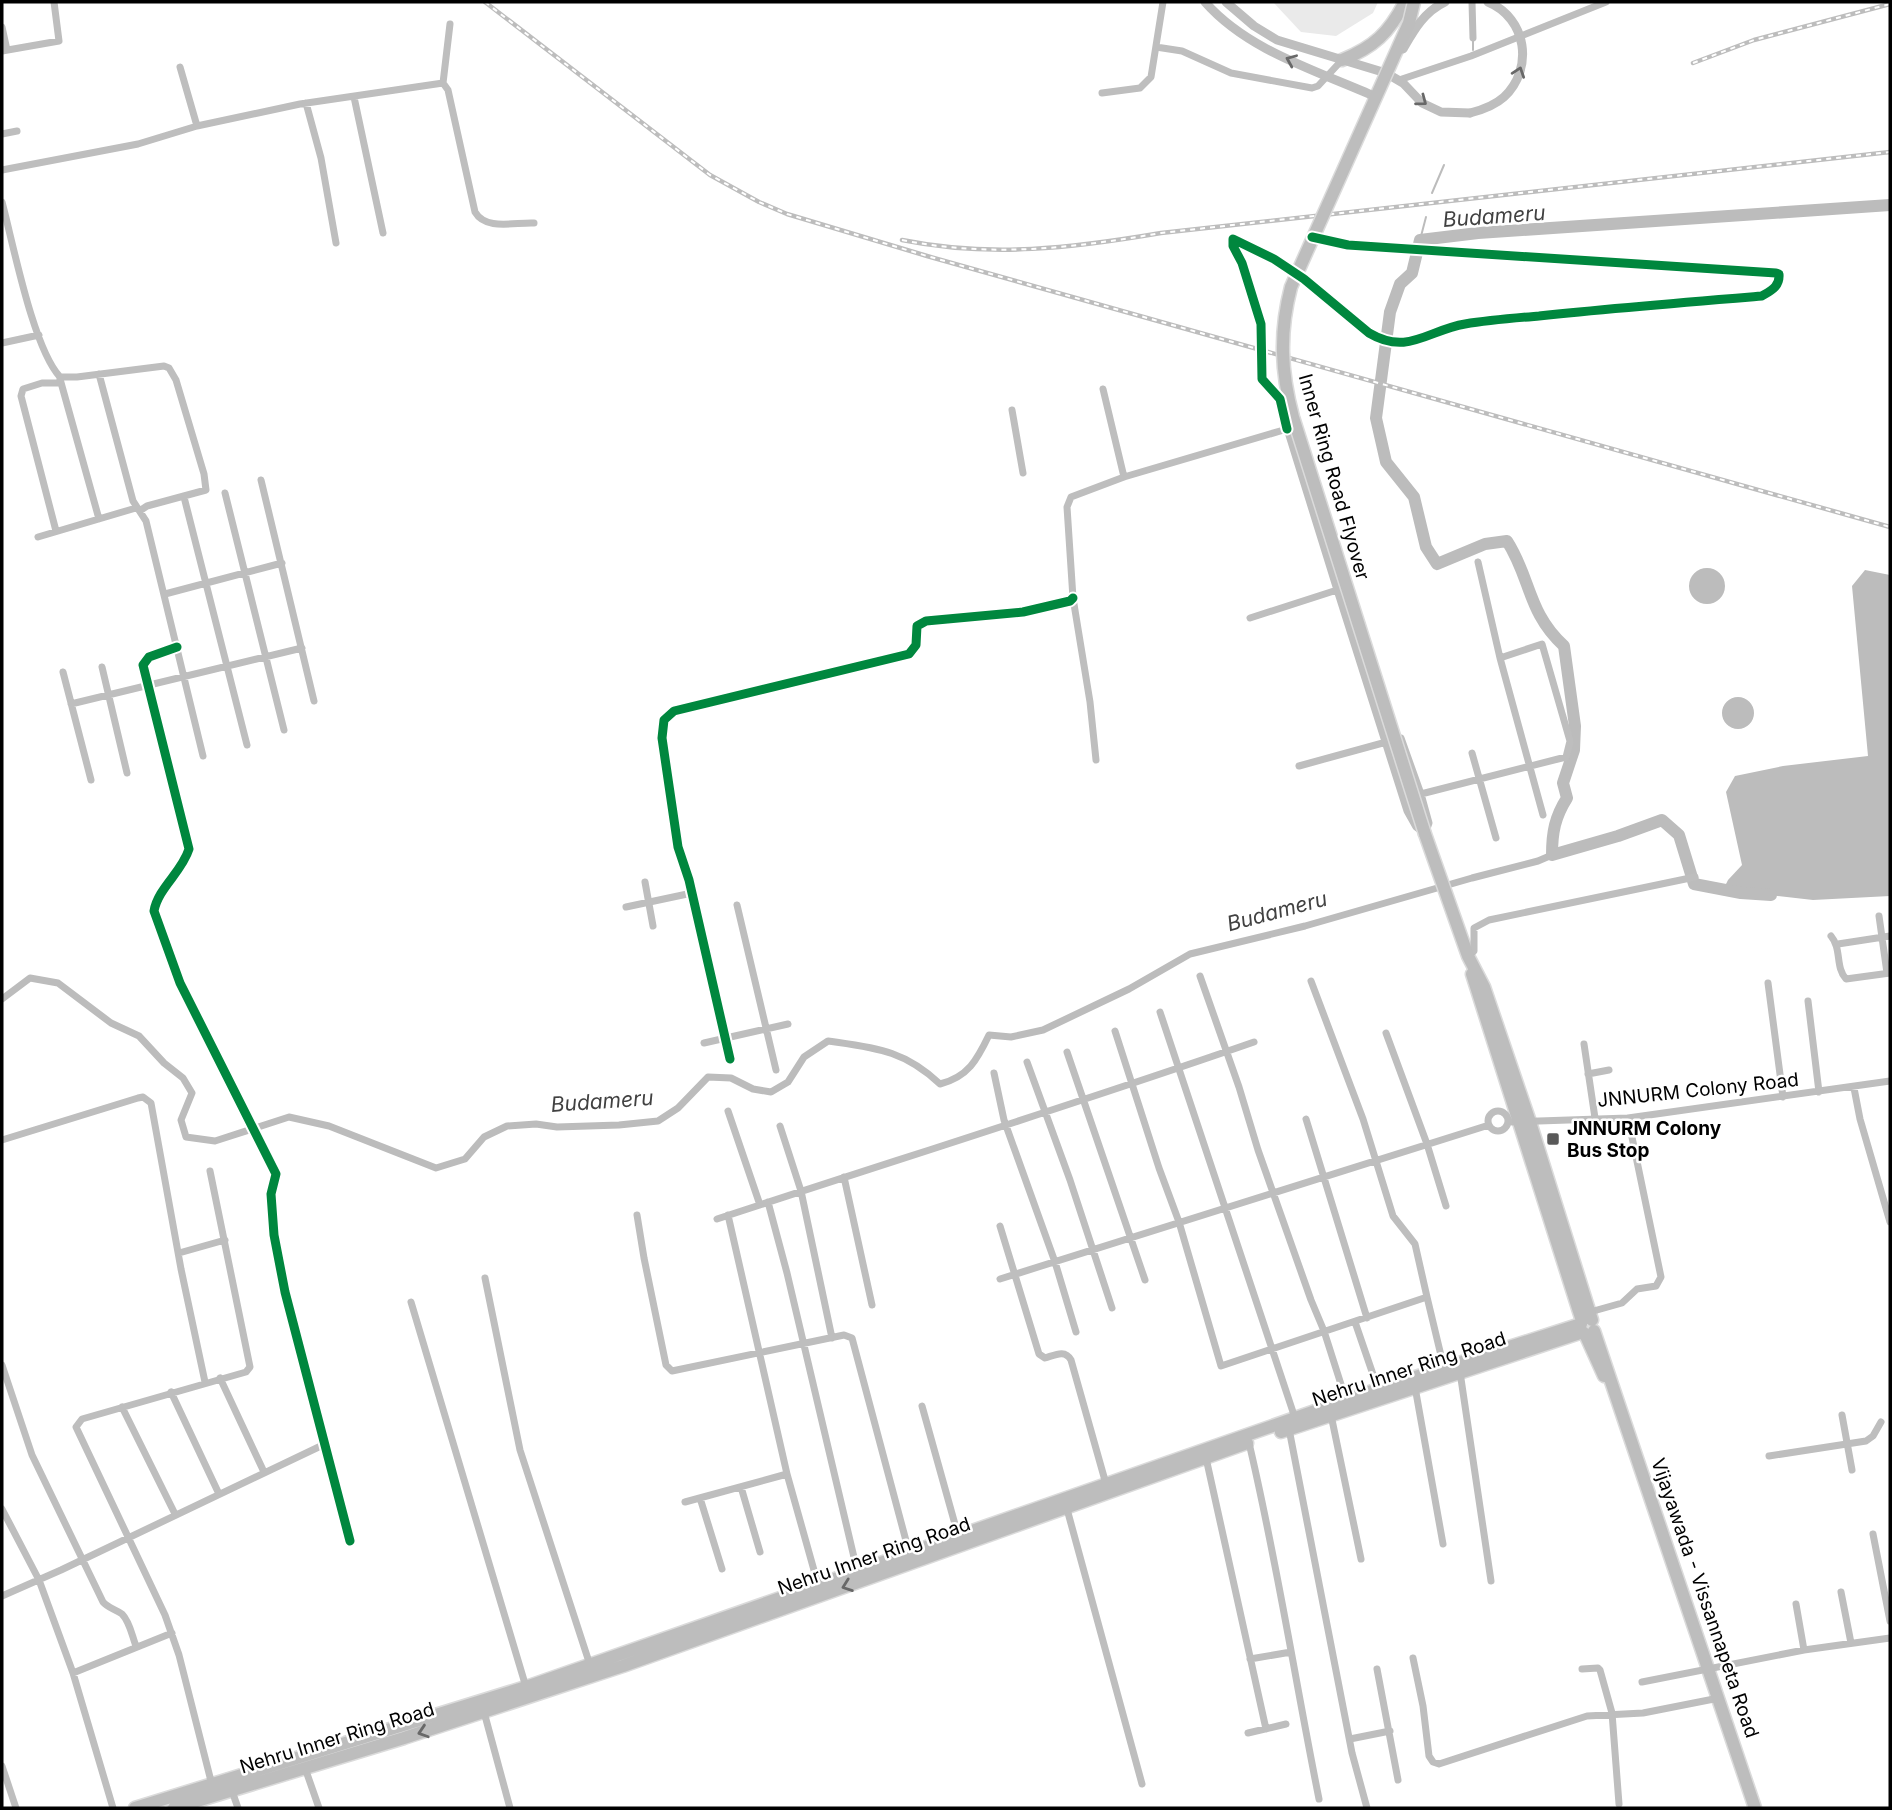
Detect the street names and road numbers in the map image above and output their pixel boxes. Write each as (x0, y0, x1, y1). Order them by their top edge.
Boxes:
street label: Inner Ring Road Flyover (1294, 371, 1374, 583)
street label: JNNURM Colony Road (1596, 1068, 1800, 1112)
street label: Nehru Inner Ring Road (1309, 1327, 1509, 1411)
street label: Vijayawada - Vissannapeta Road (1646, 1455, 1764, 1741)
street label: Nehru Inner Ring Road (775, 1512, 973, 1600)
street label: Nehru Inner Ring Road (237, 1697, 437, 1779)

